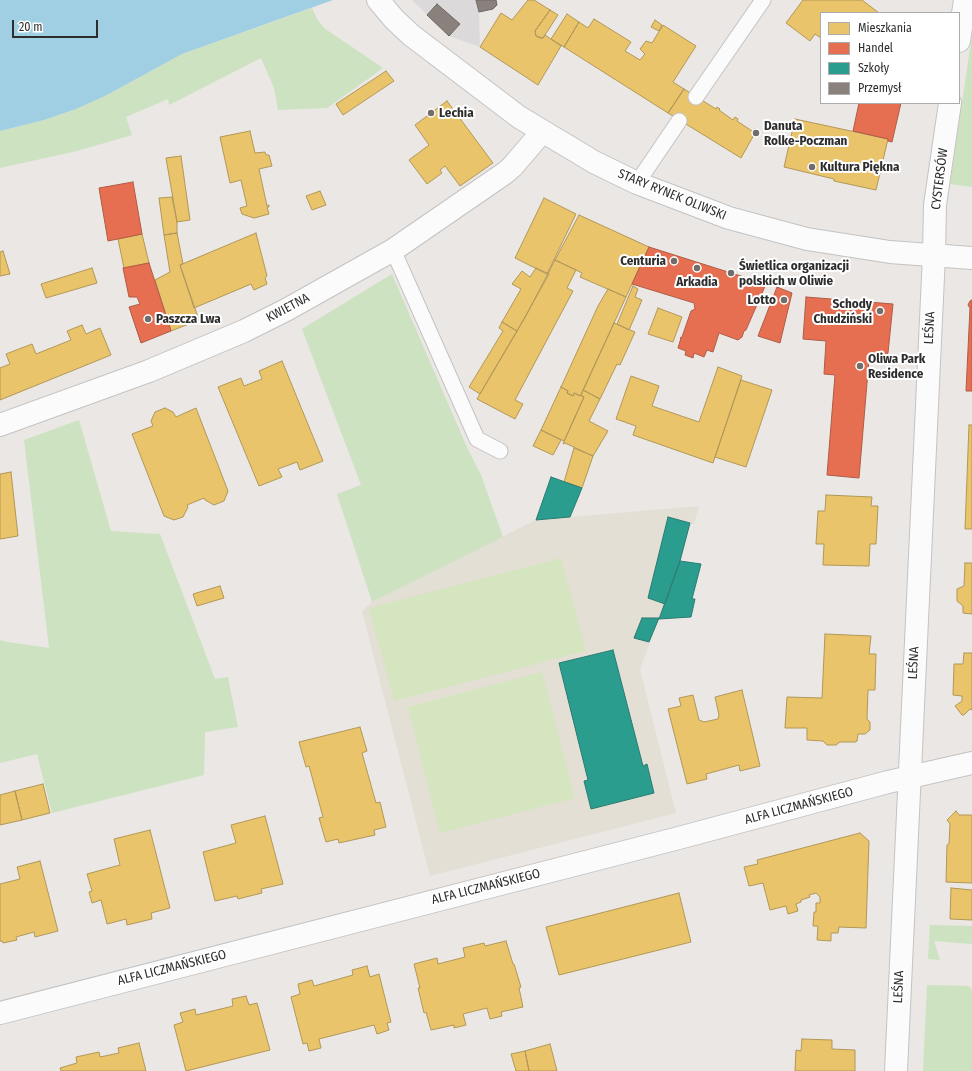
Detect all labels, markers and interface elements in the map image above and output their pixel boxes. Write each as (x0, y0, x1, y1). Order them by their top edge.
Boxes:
scale bar (14, 12, 100, 38)
legend (820, 12, 960, 104)
text: 20 m (19, 20, 43, 34)
text: Mieszkania (858, 21, 912, 35)
text: Handel (858, 41, 893, 55)
text: Szkoły (858, 61, 889, 75)
text: Przemysł (858, 81, 902, 95)
place label: Lechia (439, 105, 474, 121)
marker: Lechia (426, 108, 436, 118)
place label: Danuta Rolke-Poczman (764, 118, 847, 149)
marker: Danuta Rolke-Poczman (751, 128, 761, 138)
street label: CYSTERSÓW (928, 147, 952, 211)
place label: Kultura Piękna (820, 159, 899, 175)
marker: Kultura Piękna (807, 162, 817, 172)
street label: STARY RYNEK OLIWSKI (616, 166, 728, 224)
place label: Centuria (620, 253, 666, 269)
marker: Centuria (669, 256, 679, 266)
place label: Świetlica organizacji polskich w Oliwie (739, 258, 849, 289)
marker: Arkadia (692, 263, 702, 273)
marker: Świetlica organizacji polskich w Oliwie (726, 268, 736, 278)
place label: Arkadia (676, 274, 718, 290)
street label: KWIETNA (264, 290, 312, 326)
place label: Lotto (747, 292, 776, 308)
marker: Lotto (779, 295, 789, 305)
place label: Schody Chudziński (813, 296, 872, 327)
marker: Schody Chudziński (875, 306, 885, 316)
place label: Paszcza Lwa (156, 311, 221, 327)
street label: LEŚNA (921, 311, 939, 345)
marker: Paszcza Lwa (143, 314, 153, 324)
place label: Oliwa Park Residence (868, 351, 925, 382)
marker: Oliwa Park Residence (855, 361, 865, 371)
street label: LEŚNA (905, 646, 923, 680)
street label: ALFA LICZMAŃSKIEGO (743, 784, 855, 828)
street label: ALFA LICZMAŃSKIEGO (430, 866, 542, 908)
street label: ALFA LICZMAŃSKIEGO (116, 947, 228, 989)
street label: LEŚNA (891, 970, 907, 1004)

